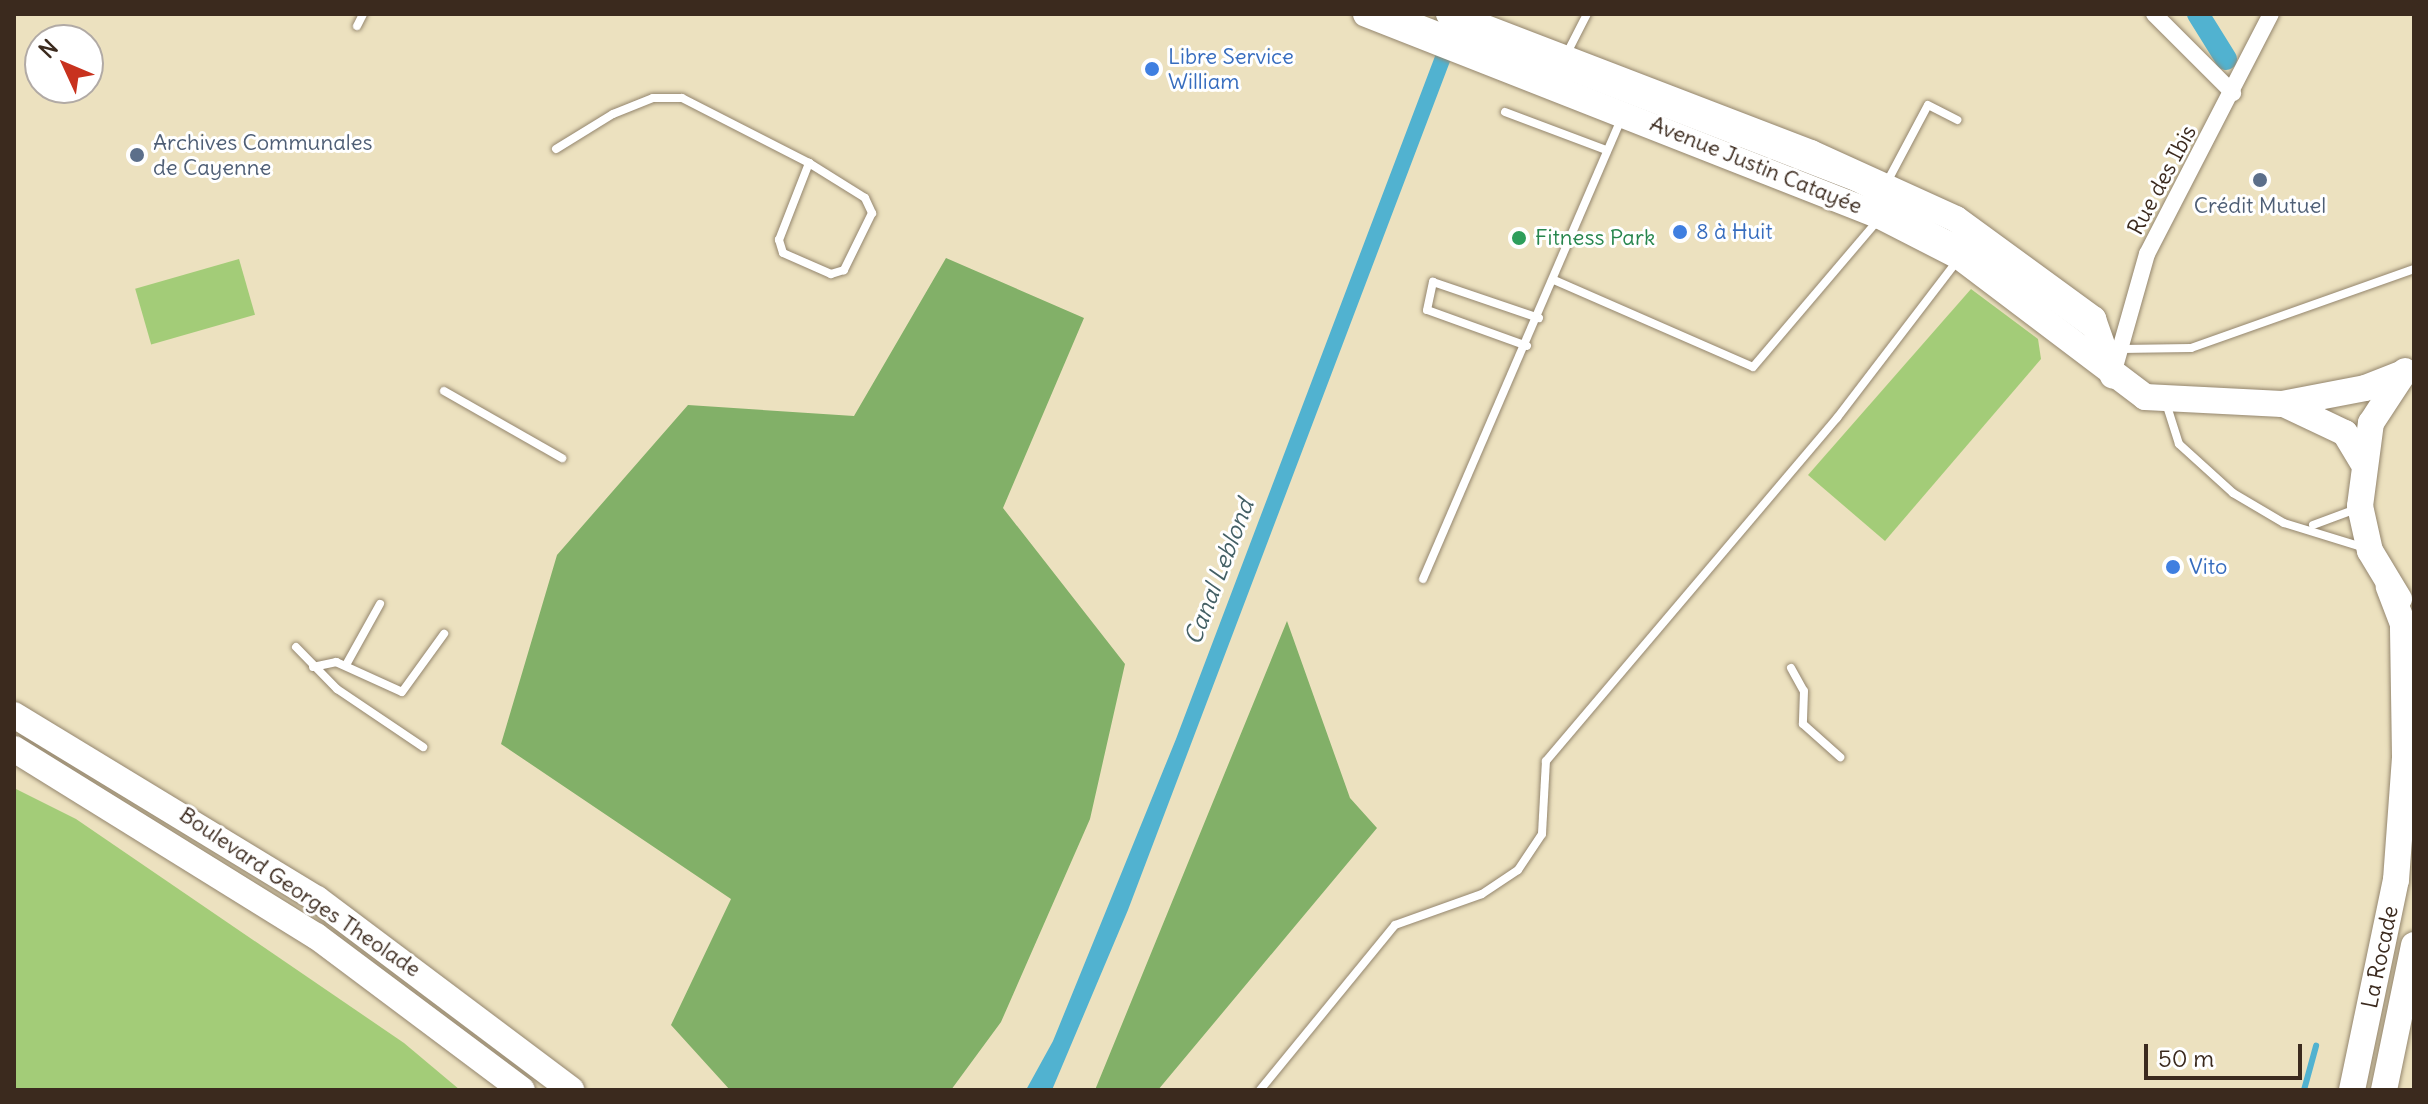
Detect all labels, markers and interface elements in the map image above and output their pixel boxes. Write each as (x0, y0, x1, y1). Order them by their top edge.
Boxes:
north arrow (24, 24, 104, 104)
text: N (33, 34, 64, 64)
place label: Libre Service William (1168, 43, 1294, 94)
marker: Libre Service William (1143, 60, 1161, 78)
street label: Avenue Justin Catayée (1646, 110, 1866, 220)
street label: Rue des Ibis (2122, 121, 2202, 239)
place label: Archives Communales de Cayenne (153, 129, 373, 180)
marker: Archives Communales de Cayenne (128, 146, 146, 164)
marker: Crédit Mutuel (2251, 171, 2269, 189)
place label: Crédit Mutuel (2194, 193, 2326, 219)
place label: 8 à Huit (1696, 219, 1773, 245)
marker: 8 à Huit (1671, 223, 1689, 241)
place label: Fitness Park (1535, 225, 1655, 251)
marker: Fitness Park (1510, 229, 1528, 247)
water label: Canal Leblond (1178, 495, 1260, 649)
place label: Vito (2189, 554, 2227, 580)
marker: Vito (2164, 558, 2182, 576)
street label: Boulevard Georges Theolade (174, 801, 426, 983)
street label: La Rocade (2356, 903, 2404, 1011)
scale bar (2148, 1028, 2306, 1078)
text: 50 m (2158, 1043, 2214, 1073)

